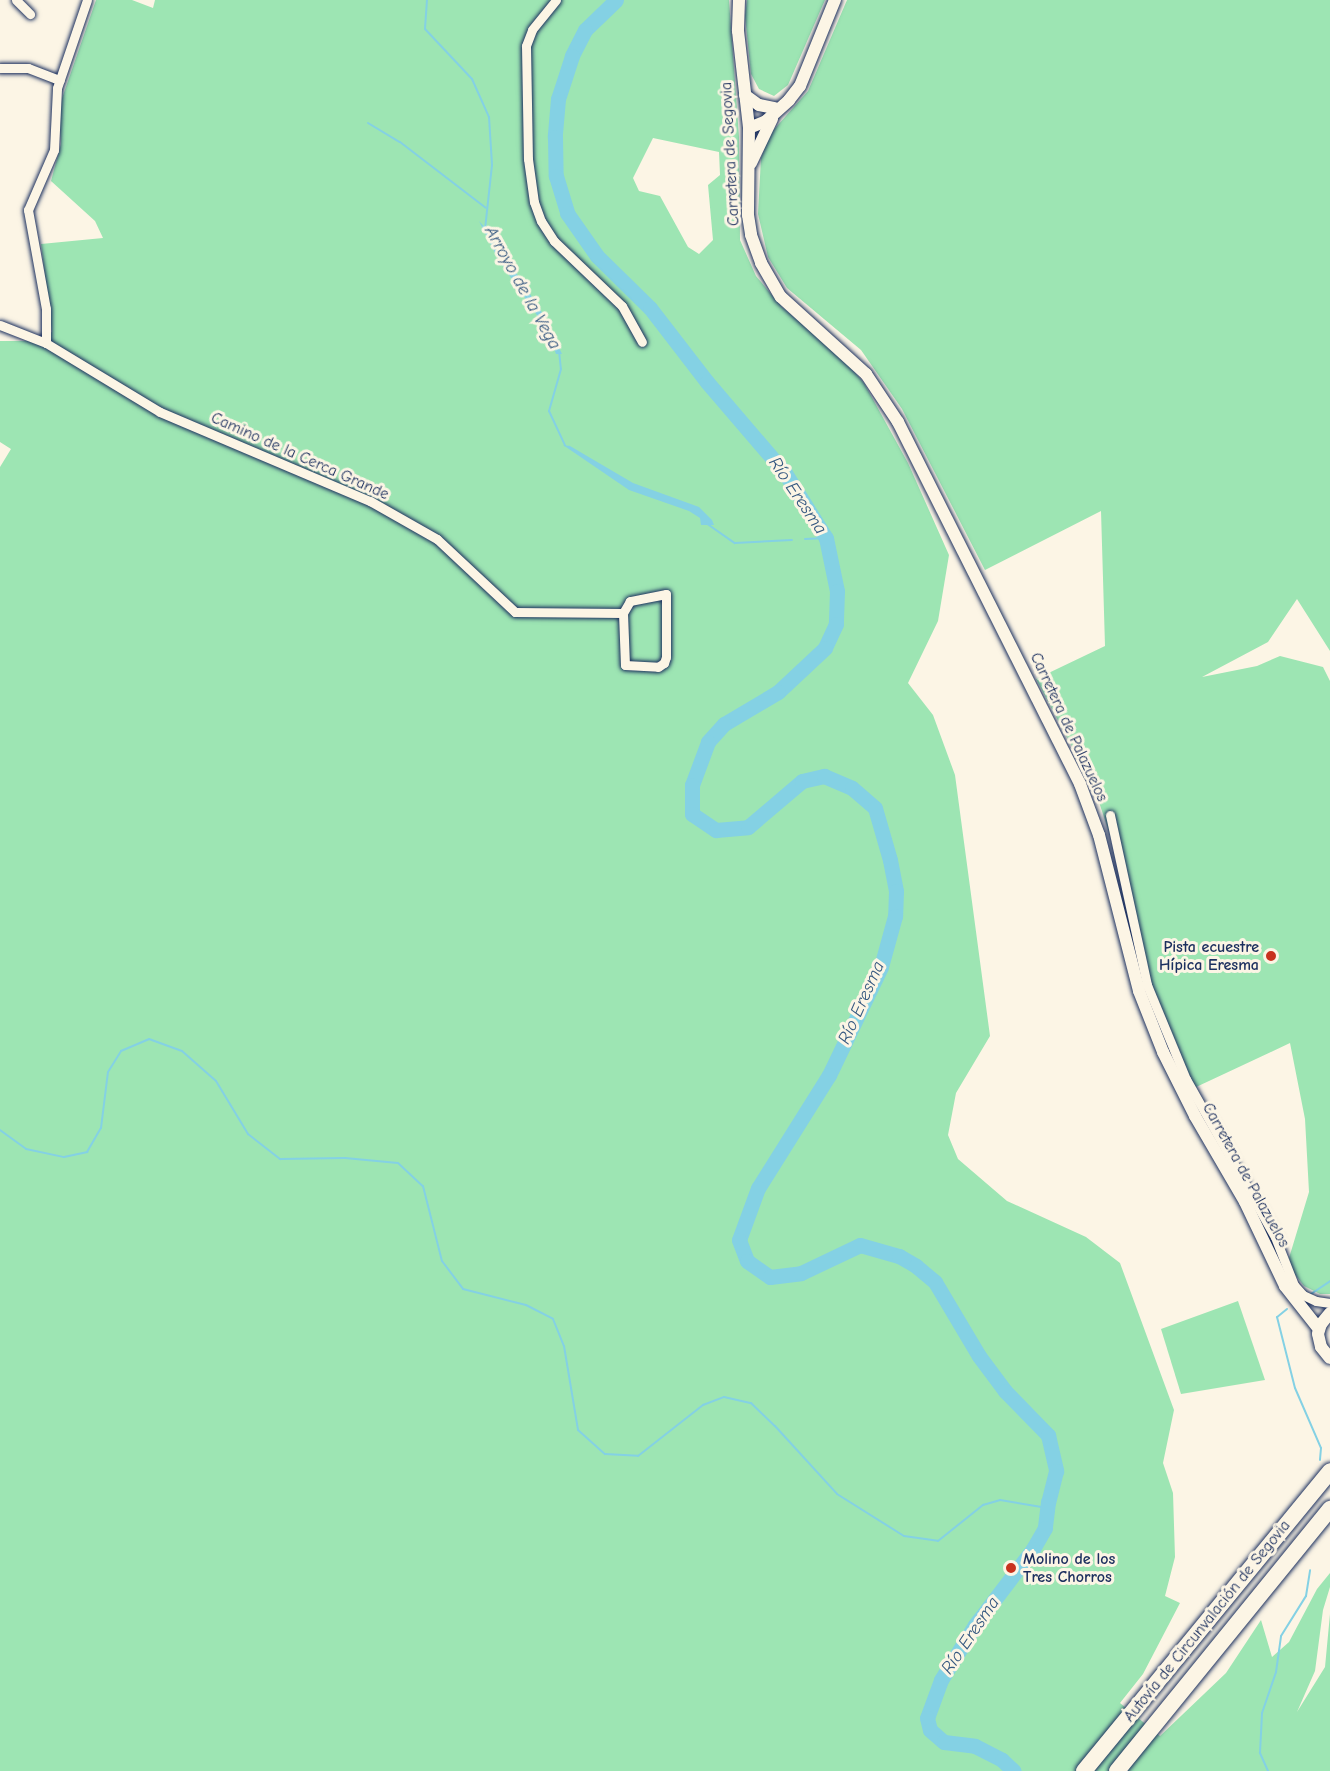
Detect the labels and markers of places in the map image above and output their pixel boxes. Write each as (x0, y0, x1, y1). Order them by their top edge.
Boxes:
place label: Pista ecuestre Hípica Eresma (1159, 937, 1259, 975)
marker: Pista ecuestre Hípica Eresma (1264, 949, 1278, 963)
place label: Molino de los Tres Chorros (1023, 1549, 1115, 1587)
marker: Molino de los Tres Chorros (1004, 1561, 1018, 1575)

